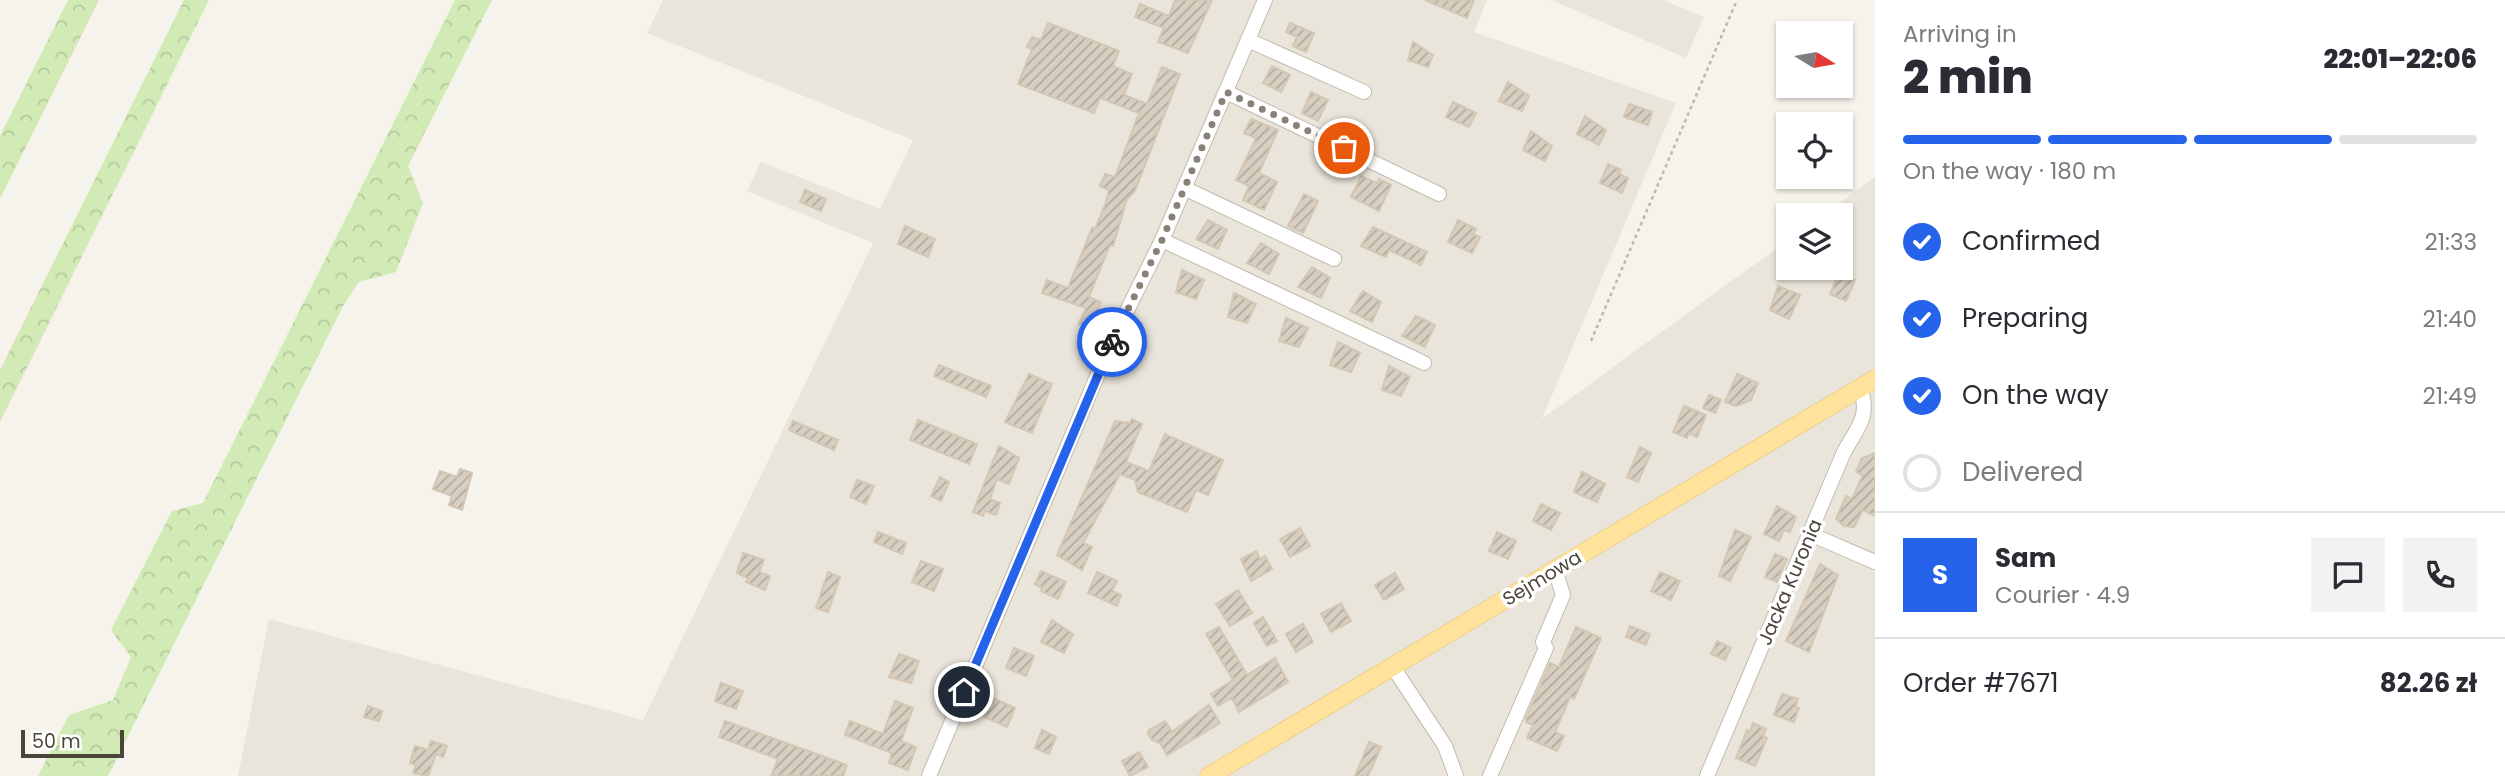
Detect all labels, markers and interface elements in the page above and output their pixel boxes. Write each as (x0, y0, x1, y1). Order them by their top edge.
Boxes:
text: Arriving in (1903, 18, 2017, 50)
north arrow (1776, 21, 1853, 98)
map controls (1776, 21, 1853, 280)
text: 22:01–22:06 (2323, 41, 2477, 77)
text: 2 min (1903, 45, 2033, 109)
button: locate (1776, 112, 1853, 189)
pin (1314, 118, 1374, 178)
icon: bag (1325, 129, 1363, 167)
text: On the way · 180 m (1903, 155, 2116, 187)
button: layers (1776, 203, 1853, 280)
icon: check (1903, 223, 1941, 261)
text: Confirmed (1962, 223, 2100, 259)
text: 21:33 (2424, 226, 2477, 258)
icon: check (1903, 300, 1941, 338)
text: Preparing (1962, 300, 2088, 336)
text: 21:40 (2423, 303, 2477, 335)
courier (1077, 307, 1147, 377)
icon: bike (1093, 323, 1131, 361)
icon: check (1903, 377, 1941, 415)
text: On the way (1962, 377, 2109, 413)
text: 21:49 (2423, 380, 2477, 412)
text: Delivered (1962, 454, 2083, 490)
street label: Jacka Kuronia (1751, 515, 1829, 649)
button: chat (2311, 538, 2385, 612)
button: phone (2403, 538, 2477, 612)
text: Sam (1995, 540, 2056, 576)
street label: Sejmowa (1497, 544, 1587, 612)
text: S (1932, 557, 1948, 593)
text: Courier · 4.9 (1995, 579, 2130, 611)
pin (934, 662, 994, 722)
text: Order #7671 (1903, 665, 2059, 701)
text: 82.26 zł (2380, 665, 2477, 701)
icon: home (945, 673, 983, 711)
scale bar (21, 727, 124, 759)
text: 50 m (32, 728, 81, 755)

